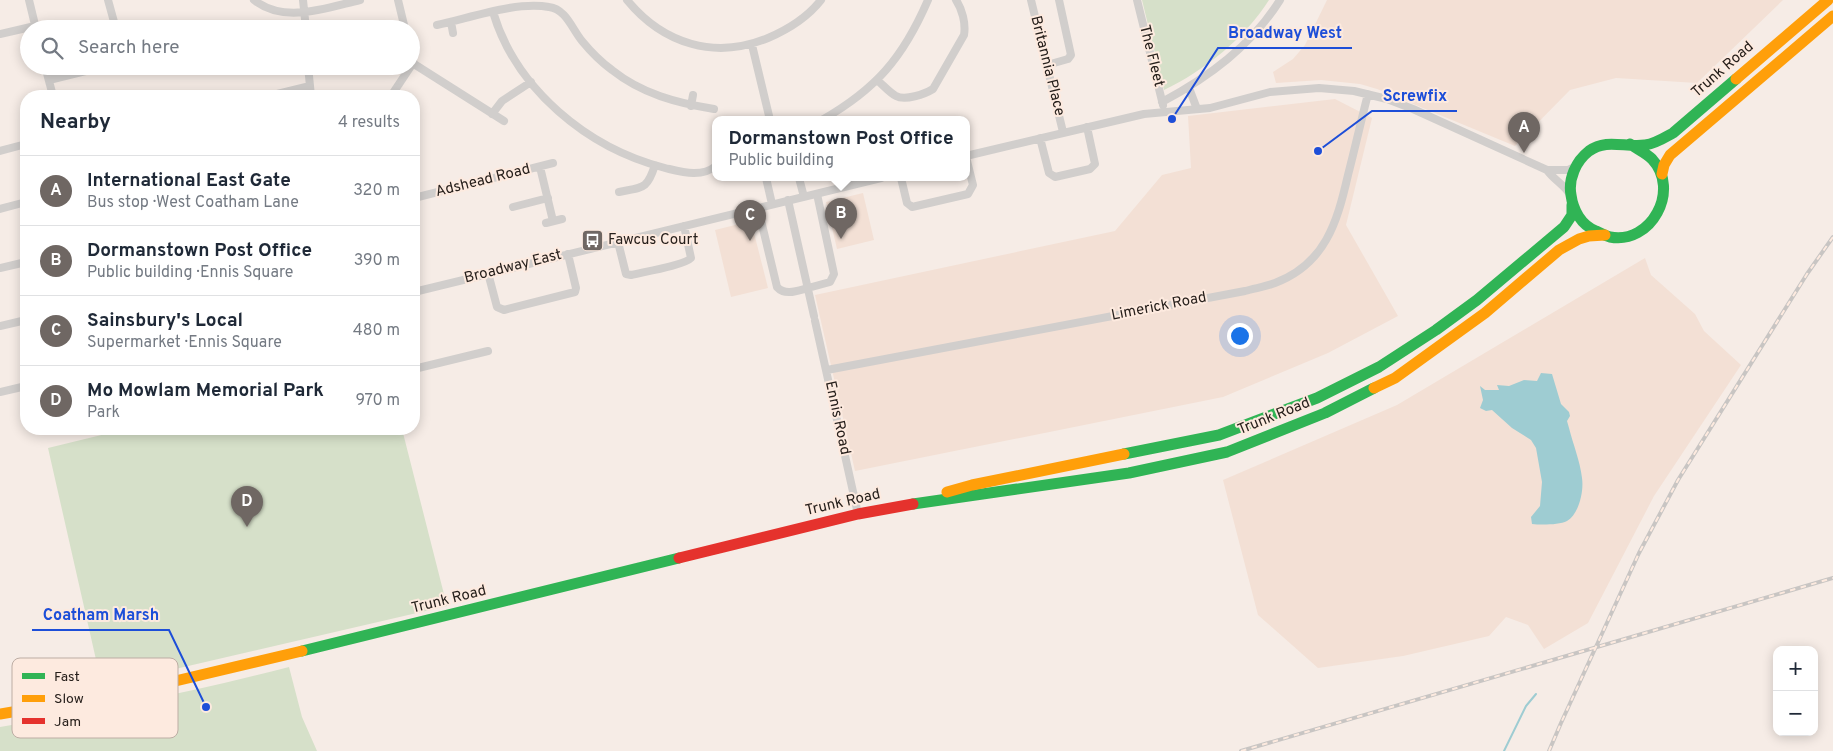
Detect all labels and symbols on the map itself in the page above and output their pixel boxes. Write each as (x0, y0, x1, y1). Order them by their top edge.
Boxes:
street label: Britannia Place (1025, 14, 1069, 118)
callout: Broadway West (1218, 17, 1352, 48)
street label: The Fleet (1134, 23, 1168, 89)
text: Broadway West (1228, 24, 1342, 44)
street label: Trunk Road (1688, 38, 1758, 102)
callout: Screwfix (1372, 80, 1457, 111)
text: Screwfix (1383, 87, 1447, 107)
pin: A (1508, 112, 1540, 153)
street label: Adshead Road (434, 160, 532, 202)
pin: B (825, 198, 857, 239)
pin: C (734, 200, 766, 241)
bus stop icon: Fawcus Court (580, 228, 604, 252)
place label: Fawcus Court (608, 231, 698, 250)
street label: Broadway East (462, 246, 564, 288)
street label: Limerick Road (1110, 288, 1208, 326)
your location (1227, 323, 1253, 349)
street label: Ennis Road (820, 379, 854, 457)
street label: Trunk Road (1235, 394, 1313, 440)
street label: Trunk Road (804, 485, 882, 521)
pin: D (231, 486, 263, 527)
street label: Trunk Road (410, 582, 488, 618)
callout: Coatham Marsh (32, 599, 169, 630)
text: Coatham Marsh (43, 606, 159, 626)
legend (12, 658, 178, 738)
text: Fast (54, 669, 80, 686)
text: Slow (54, 691, 84, 708)
text: Jam (54, 714, 81, 731)

